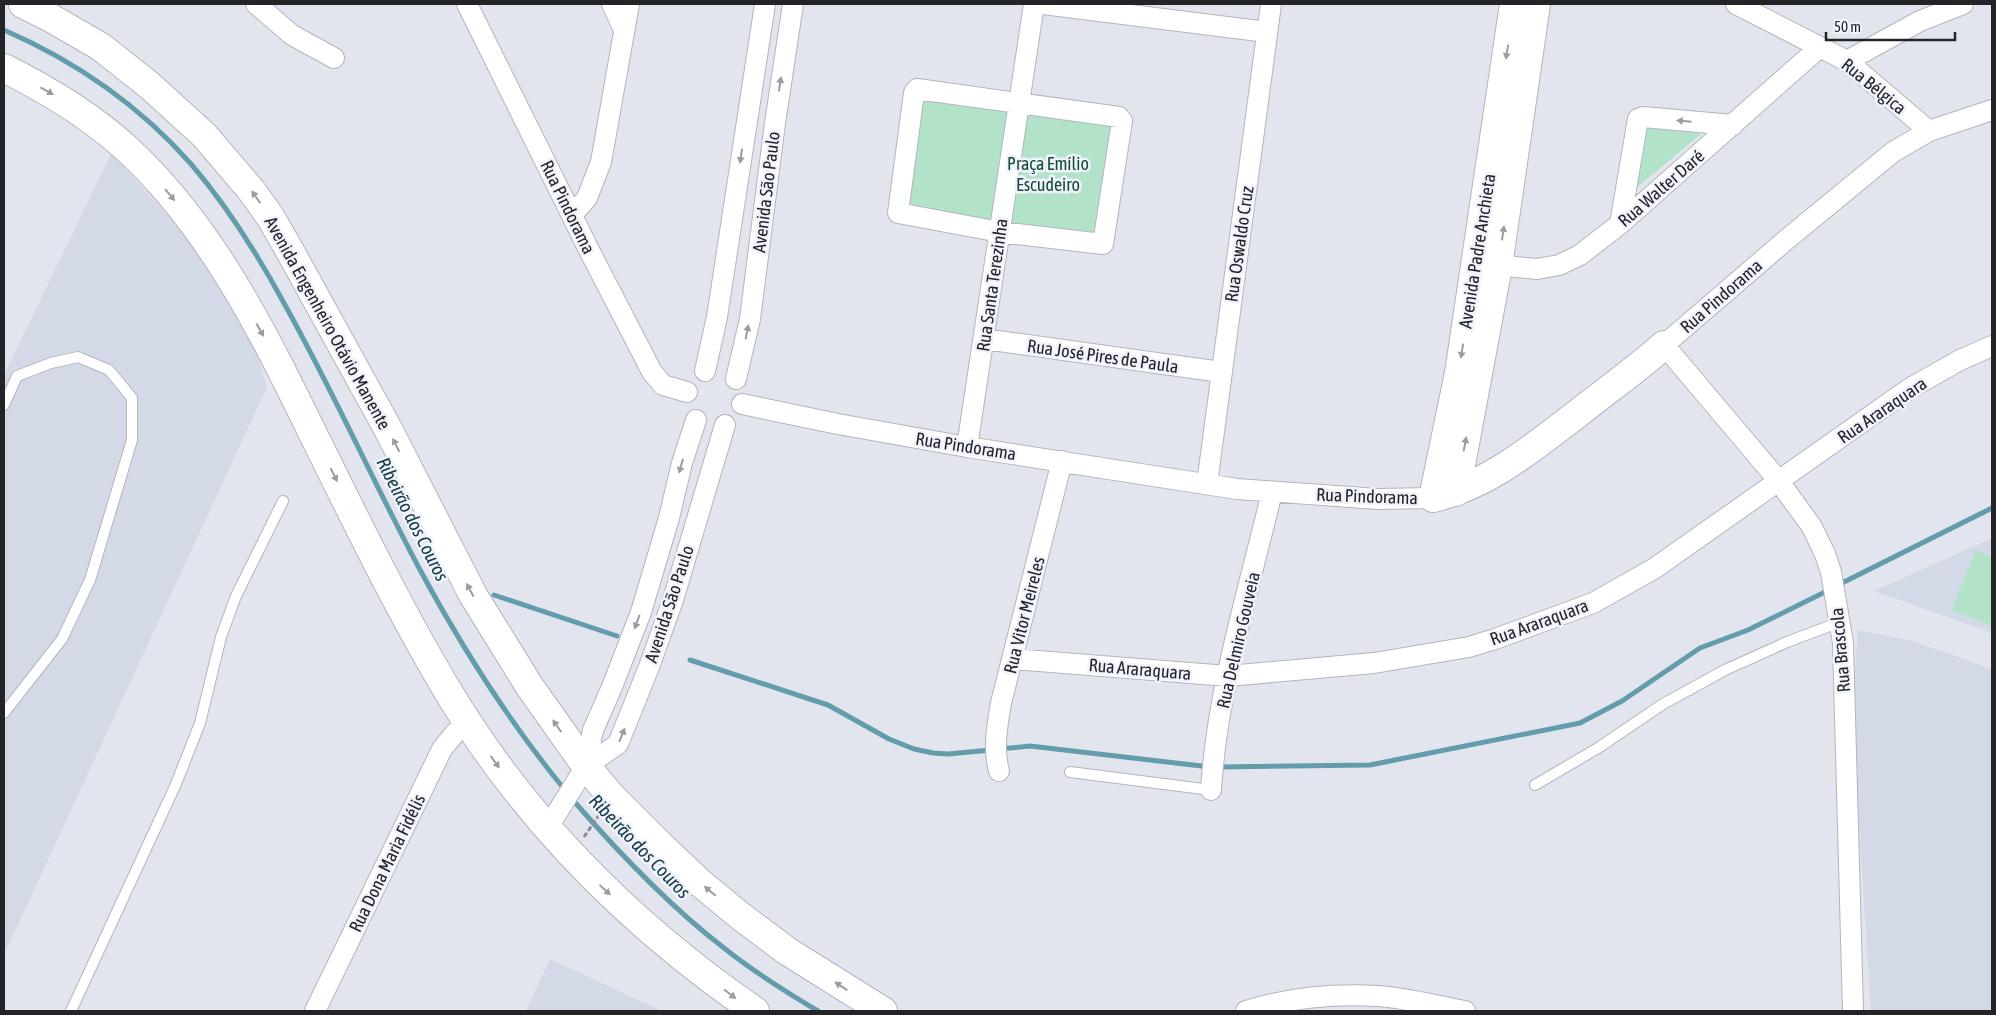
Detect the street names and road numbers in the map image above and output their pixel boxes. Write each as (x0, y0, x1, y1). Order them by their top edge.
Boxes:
street label: Rua Bélgica (1838, 54, 1910, 118)
street label: Avenida São Paulo (748, 130, 784, 254)
street label: Rua Walter Daré (1614, 145, 1708, 231)
street label: Rua Pindorama (536, 157, 600, 257)
street label: Avenida Padre Anchieta (1454, 172, 1500, 330)
street label: Rua Oswaldo Cruz (1220, 184, 1258, 303)
street label: Avenida Engenheiro Otávio Manente (261, 213, 395, 433)
street label: Rua Santa Terezinha (972, 217, 1012, 353)
street label: Rua Pindorama (1676, 255, 1766, 337)
street label: Rua José Pires de Paula (1026, 335, 1180, 377)
street label: Rua Araraquara (1833, 373, 1931, 447)
street label: Rua Pindorama (914, 428, 1018, 464)
street label: Rua Pindorama (1316, 484, 1418, 508)
street label: Avenida São Paulo (640, 543, 698, 665)
street label: Rua Vitor Meireles (999, 554, 1049, 676)
street label: Rua Delmiro Gouveia (1212, 570, 1264, 710)
street label: Rua Araraquara (1487, 595, 1591, 649)
street label: Rua Brascola (1826, 607, 1854, 693)
street label: Rua Araraquara (1088, 654, 1192, 684)
street label: Rua Dona Maria Fidélis (345, 791, 429, 935)

